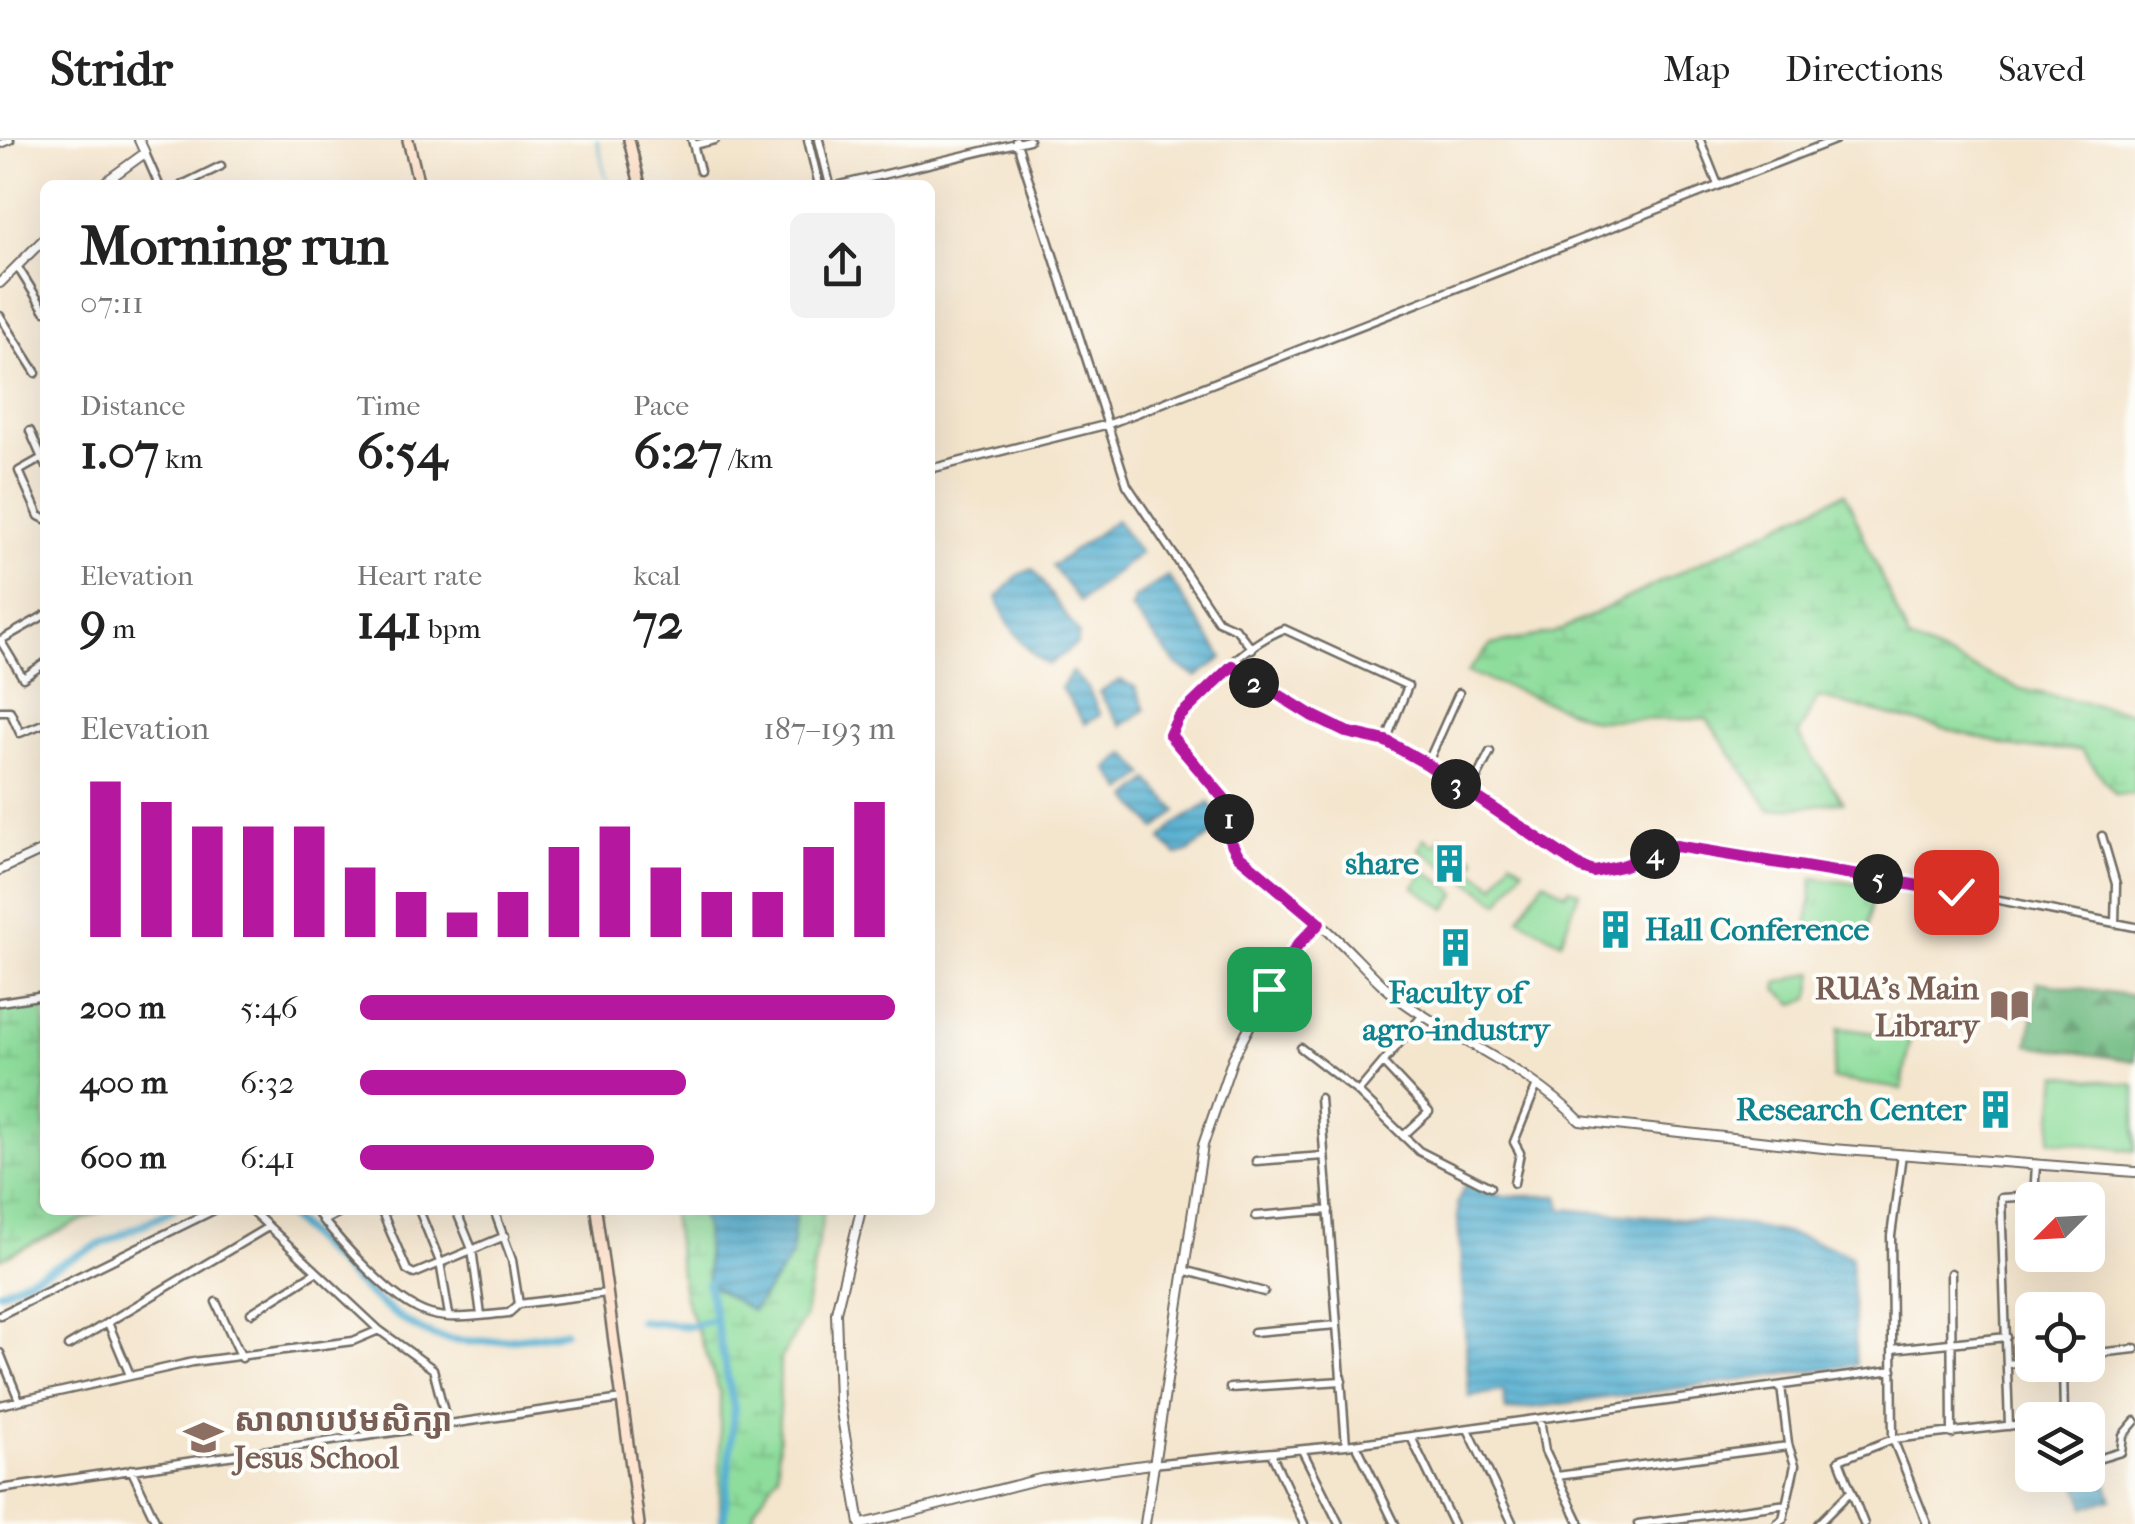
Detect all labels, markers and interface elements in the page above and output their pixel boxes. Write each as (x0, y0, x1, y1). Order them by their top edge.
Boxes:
text: Stridr (50, 41, 173, 97)
text: Map (1663, 49, 1730, 90)
text: Directions (1785, 49, 1943, 90)
text: Saved (1998, 49, 2085, 90)
button: share (790, 213, 895, 318)
text: Morning run (80, 214, 388, 278)
text: 07:11 (80, 284, 144, 321)
text: Distance (80, 389, 185, 422)
text: Time (357, 389, 420, 422)
text: Pace (633, 389, 689, 422)
text: 1.07 (80, 422, 159, 481)
text: 6:54 (357, 422, 447, 481)
text: 6:27 (633, 422, 722, 481)
text: km (159, 442, 203, 475)
text: /km (722, 442, 773, 475)
text: Elevation (80, 559, 193, 592)
text: Heart rate (357, 559, 482, 592)
text: kcal (633, 559, 680, 592)
text: 9 (80, 592, 106, 651)
text: 141 (357, 592, 422, 651)
text: 72 (633, 592, 683, 651)
text: m (106, 612, 136, 645)
text: bpm (422, 612, 481, 645)
pin: 2 (1229, 658, 1279, 708)
text: 2 (1247, 666, 1261, 699)
text: Elevation (80, 710, 209, 747)
text: 187–193 m (763, 710, 895, 747)
pin: 3 (1431, 759, 1481, 809)
text: 3 (1450, 767, 1462, 800)
pin: 1 (1204, 794, 1254, 844)
text: 1 (1224, 802, 1234, 835)
pin: 4 (1630, 829, 1680, 879)
text: 4 (1647, 837, 1663, 870)
building icon: share (1428, 842, 1470, 884)
place label: share (1345, 845, 1419, 882)
pin (1914, 850, 1999, 935)
pin: 5 (1853, 854, 1903, 904)
text: 5 (1872, 862, 1884, 895)
icon: check (1929, 865, 1984, 920)
building icon: Hall Conference (1594, 908, 1636, 950)
place label: Hall Conference (1645, 911, 1870, 948)
building icon: Faculty of agro-industry (1435, 926, 1477, 968)
pin (1227, 947, 1312, 1032)
icon: arrive (1242, 962, 1297, 1017)
place label: RUA's Main Library (1815, 970, 1981, 1044)
place label: Faculty of agro-industry (1362, 974, 1552, 1048)
library icon: RUA's Main Library (1988, 985, 2030, 1027)
text: 200 m (80, 989, 165, 1026)
text: 5:46 (240, 989, 298, 1026)
text: 400 m (80, 1064, 168, 1101)
text: 6:32 (240, 1064, 295, 1101)
building icon: Research Center (1975, 1088, 2017, 1130)
place label: Research Center (1736, 1091, 1967, 1128)
text: 600 m (80, 1139, 166, 1176)
text: 6:41 (240, 1139, 295, 1176)
north arrow (2015, 1182, 2105, 1272)
map controls (2015, 1182, 2105, 1492)
button: locate (2015, 1292, 2105, 1382)
place label: សាលាបឋមសិក្សា Jesus School (231, 1402, 452, 1476)
button: layers (2015, 1402, 2105, 1492)
school or university icon: សាលាបឋមសិក្សា Jesus School (183, 1417, 225, 1459)

